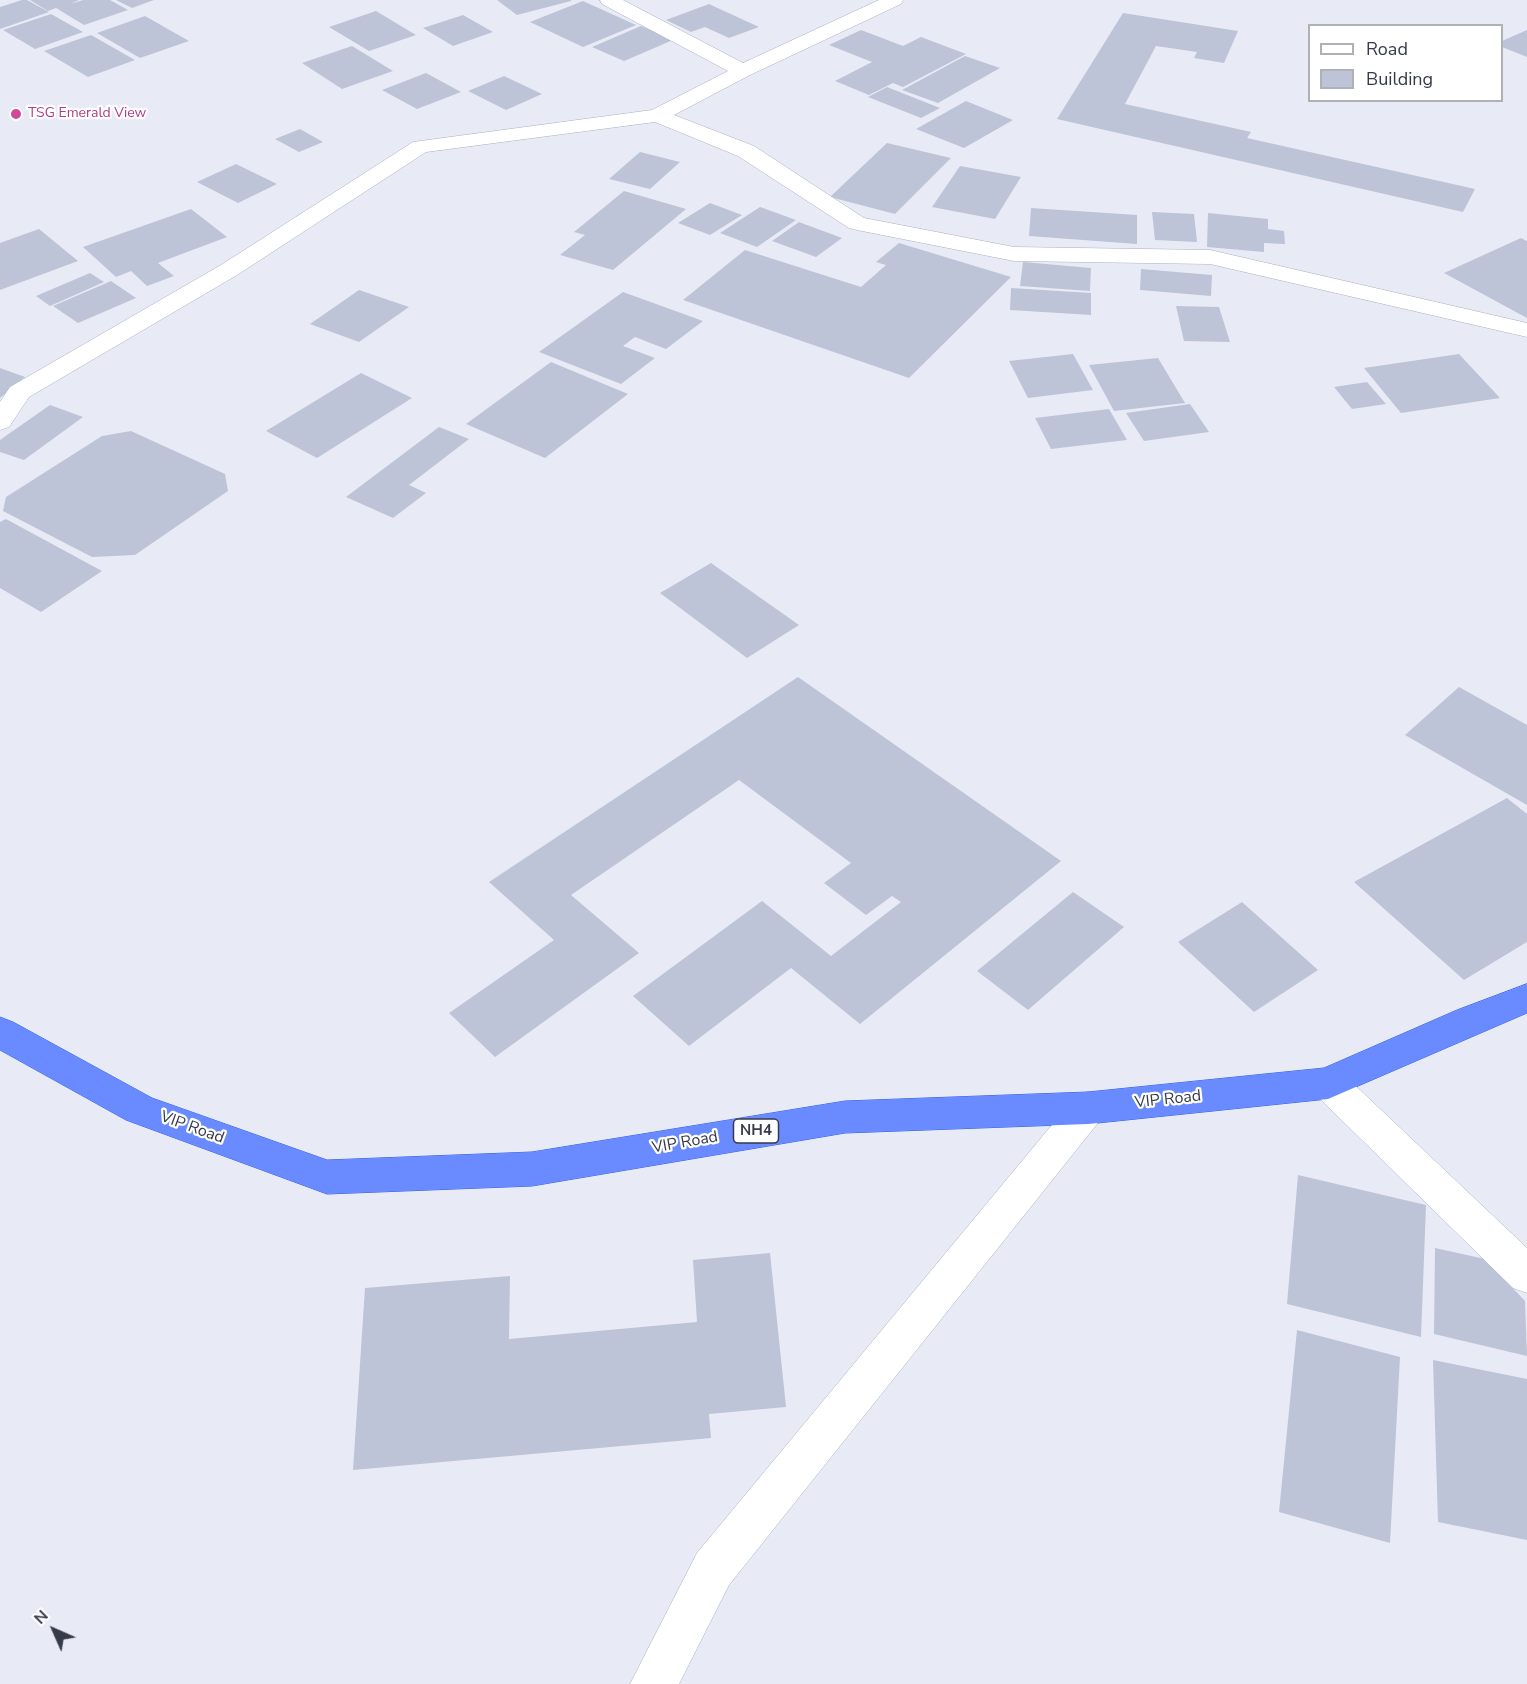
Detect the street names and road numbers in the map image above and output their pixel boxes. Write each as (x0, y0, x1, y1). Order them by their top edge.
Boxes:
street label: VIP Road (1134, 1087, 1202, 1113)
street label: VIP Road (157, 1108, 227, 1148)
road number: NH4 (734, 1119, 778, 1143)
street label: VIP Road (651, 1128, 719, 1158)

